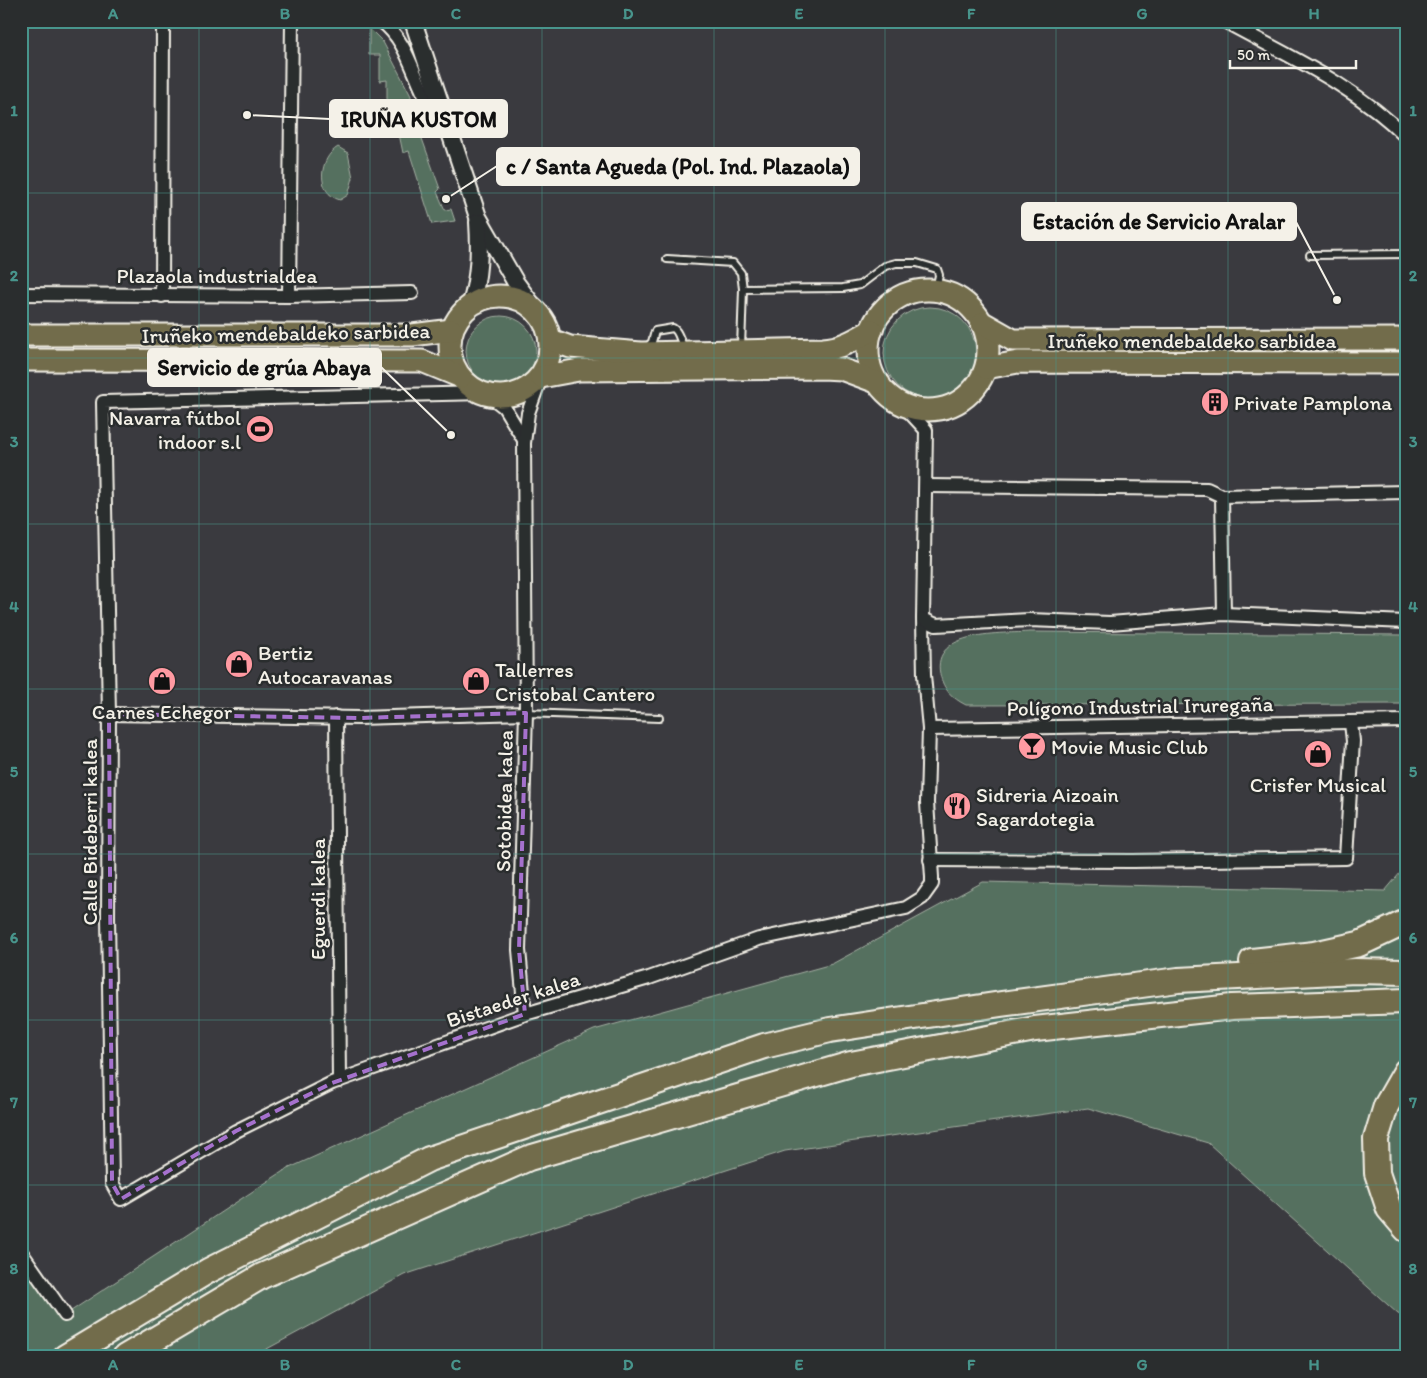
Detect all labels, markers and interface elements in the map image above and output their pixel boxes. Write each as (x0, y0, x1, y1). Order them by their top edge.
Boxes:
text: A (107, 4, 119, 23)
text: B (280, 4, 291, 23)
text: C (451, 4, 462, 23)
text: D (623, 4, 634, 23)
text: E (795, 4, 804, 23)
text: F (967, 4, 976, 23)
text: G (1136, 4, 1148, 23)
text: H (1308, 4, 1320, 23)
scale bar (1230, 38, 1356, 70)
text: 50 m (1237, 46, 1270, 64)
callout: IRUÑA KUSTOM (330, 100, 507, 137)
text: 1 (10, 101, 18, 120)
text: 1 (1409, 101, 1417, 120)
text: IRUÑA KUSTOM (341, 106, 497, 133)
callout: c / Santa Agueda (Pol. Ind. Plazaola) (497, 148, 859, 185)
text: c / Santa Agueda (Pol. Ind. Plazaola) (506, 153, 850, 180)
callout: Estación de Servicio Aralar (1022, 203, 1296, 240)
text: Estación de Servicio Aralar (1033, 208, 1286, 235)
street label: Plazaola industrialdea (117, 263, 317, 288)
text: 2 (10, 266, 19, 285)
text: 2 (1409, 266, 1418, 285)
street label: Iruñeko mendebaldeko sarbidea (141, 318, 431, 348)
street label: Iruñeko mendebaldeko sarbidea (1048, 328, 1337, 353)
callout: Servicio de grúa Abaya (148, 349, 381, 386)
text: Servicio de grúa Abaya (157, 354, 371, 381)
building icon: Private Pamplona (1200, 387, 1230, 417)
place label: Private Pamplona (1234, 390, 1392, 415)
place label: Navarra fútbol indoor s.l (109, 405, 241, 454)
sports icon: Navarra fútbol indoor s.l (245, 414, 275, 444)
text: 3 (10, 432, 19, 451)
text: 3 (1409, 432, 1418, 451)
text: 4 (9, 597, 19, 616)
text: 4 (1408, 597, 1418, 616)
place label: Bertiz Autocaravanas (258, 640, 393, 689)
shop icon: Bertiz Autocaravanas (224, 649, 254, 679)
place label: Tallerres Cristobal Cantero (495, 657, 655, 706)
shop icon: Carnes Echegor (147, 666, 177, 696)
shop icon: Tallerres Cristobal Cantero (461, 666, 491, 696)
street label: Polígono Industrial Iruregaña (1006, 691, 1274, 721)
place label: Carnes Echegor (92, 699, 233, 724)
street label: Sotobidea kalea (490, 730, 518, 872)
bar icon: Movie Music Club (1017, 731, 1047, 761)
place label: Movie Music Club (1051, 734, 1208, 759)
street label: Calle Bideberri kalea (77, 738, 102, 925)
shop icon: Crisfer Musical (1303, 739, 1333, 769)
text: 5 (10, 762, 19, 781)
text: 5 (1409, 762, 1418, 781)
place label: Crisfer Musical (1250, 772, 1386, 797)
place label: Sidreria Aizoain Sagardotegia (976, 782, 1119, 831)
restaurant icon: Sidreria Aizoain Sagardotegia (942, 791, 972, 821)
street label: Eguerdi kalea (305, 838, 330, 960)
text: 6 (10, 928, 19, 947)
text: 6 (1409, 928, 1418, 947)
street label: Bistaeder kalea (443, 966, 583, 1032)
text: 7 (9, 1093, 18, 1112)
text: 7 (1408, 1093, 1417, 1112)
text: 8 (10, 1259, 19, 1278)
text: 8 (1409, 1259, 1418, 1278)
text: A (107, 1355, 119, 1374)
text: B (280, 1355, 291, 1374)
text: C (451, 1355, 462, 1374)
text: D (623, 1355, 634, 1374)
text: E (795, 1355, 804, 1374)
text: F (967, 1355, 976, 1374)
text: G (1136, 1355, 1148, 1374)
text: H (1308, 1355, 1320, 1374)

